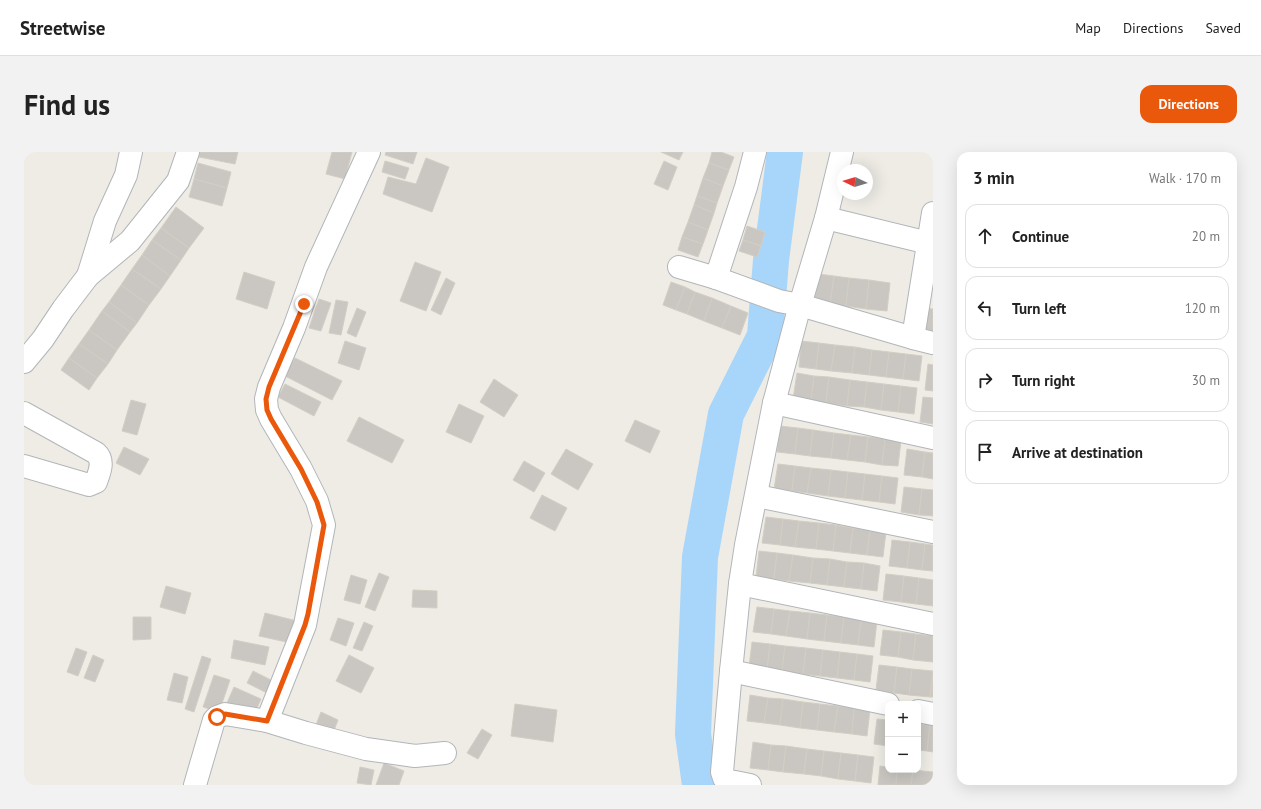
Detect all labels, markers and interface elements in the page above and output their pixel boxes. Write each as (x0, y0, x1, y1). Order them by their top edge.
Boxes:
text: Streetwise (20, 16, 105, 40)
text: Map (1075, 19, 1101, 37)
text: Directions (1123, 19, 1183, 37)
text: Saved (1205, 19, 1241, 37)
button: Directions (1140, 85, 1237, 123)
text: Find us (24, 86, 110, 123)
north arrow (837, 164, 873, 200)
text: 3 min (973, 167, 1014, 189)
text: Walk · 170 m (1149, 170, 1221, 187)
icon: ahead (974, 225, 996, 247)
text: Continue (1012, 227, 1069, 246)
text: 20 m (1192, 228, 1220, 245)
route end (295, 295, 313, 313)
icon: left (974, 297, 996, 319)
text: Turn left (1012, 299, 1066, 318)
text: 120 m (1185, 300, 1220, 317)
icon: right (974, 369, 996, 391)
text: Turn right (1012, 371, 1075, 390)
text: 30 m (1192, 372, 1220, 389)
icon: arrive (974, 441, 996, 463)
text: Arrive at destination (1012, 443, 1143, 462)
map controls (885, 701, 921, 773)
button: + (885, 701, 921, 737)
route start (208, 708, 226, 726)
button: − (885, 737, 921, 773)

